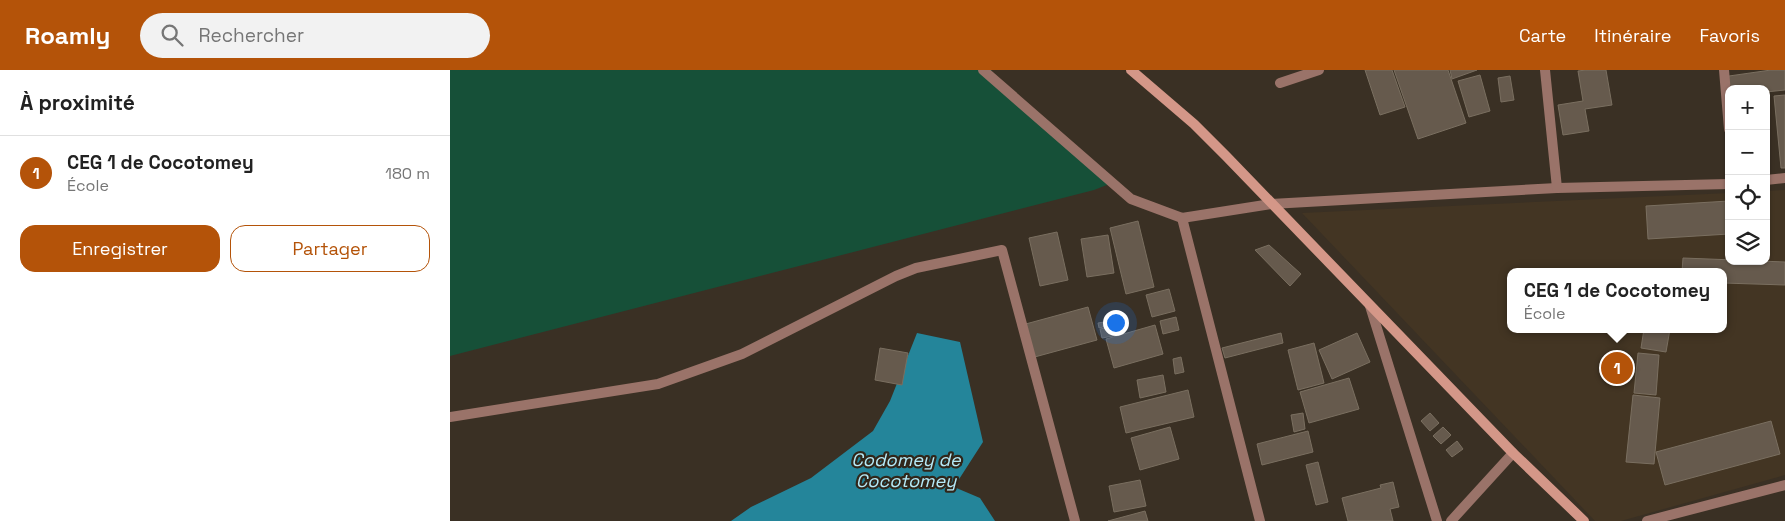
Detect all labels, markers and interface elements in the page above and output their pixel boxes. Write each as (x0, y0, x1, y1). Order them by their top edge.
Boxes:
search box (140, 13, 490, 58)
text: Roamly (25, 20, 110, 51)
icon: search (158, 21, 186, 49)
text: Rechercher (198, 23, 304, 48)
text: Carte (1519, 24, 1566, 47)
text: Itinéraire (1594, 24, 1671, 47)
text: Favoris (1699, 24, 1760, 47)
map controls (1725, 85, 1770, 265)
button: + (1725, 85, 1770, 130)
text: À proximité (20, 89, 135, 116)
button: − (1725, 130, 1770, 175)
text: CEG 1 de Cocotomey (67, 150, 254, 175)
text: 1 (32, 163, 40, 184)
text: 180 m (385, 163, 430, 184)
text: École (67, 175, 109, 196)
button: locate (1725, 175, 1770, 220)
button: layers (1725, 220, 1770, 265)
button: Enregistrer (20, 225, 220, 272)
button: Partager (230, 225, 430, 272)
popup (1507, 268, 1727, 333)
text: CEG 1 de Cocotomey (1524, 278, 1710, 303)
text: École (1524, 303, 1566, 324)
your location (1103, 310, 1129, 336)
pin: 1 (1601, 349, 1633, 387)
water label: Codomey de Cocotomey (851, 448, 962, 492)

